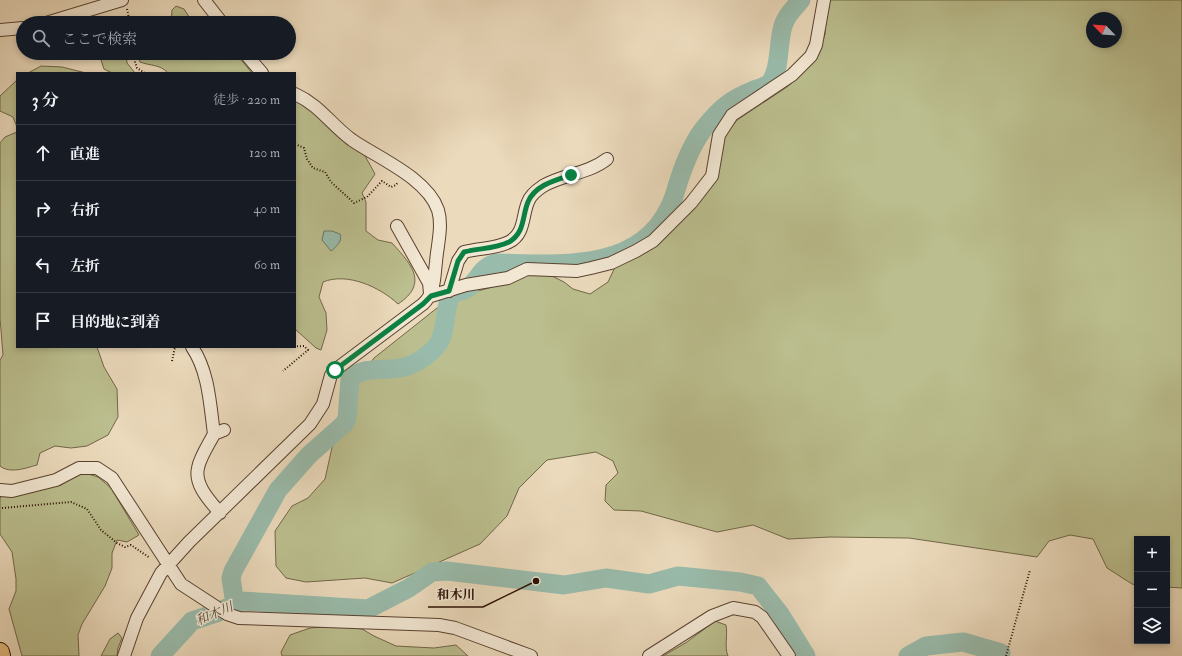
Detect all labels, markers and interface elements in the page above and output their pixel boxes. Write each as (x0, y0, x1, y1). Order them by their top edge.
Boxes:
north arrow (1086, 12, 1122, 48)
search box (16, 16, 296, 60)
icon: search (30, 27, 52, 49)
text: ここで検索 (62, 30, 137, 49)
text: 3 分 (32, 90, 59, 111)
text: 徒歩 · 220 m (213, 92, 280, 108)
icon: ahead (32, 142, 54, 164)
text: 直進 (70, 145, 100, 164)
text: 120 m (249, 145, 280, 161)
route end (562, 166, 580, 184)
icon: right (32, 198, 54, 220)
text: 右折 (70, 201, 100, 220)
text: 40 m (254, 201, 280, 217)
icon: left (32, 254, 54, 276)
text: 左折 (70, 257, 100, 276)
text: 60 m (254, 257, 280, 273)
icon: arrive (32, 310, 54, 332)
text: 目的地に到着 (70, 313, 160, 332)
route start (326, 361, 344, 379)
map controls (1134, 536, 1170, 644)
button: + (1134, 536, 1170, 572)
button: − (1134, 572, 1170, 608)
callout: 和木川 (428, 582, 483, 607)
text: 和木川 (436, 587, 476, 603)
water label: 和木川 (193, 598, 237, 629)
button: layers (1134, 608, 1170, 644)

